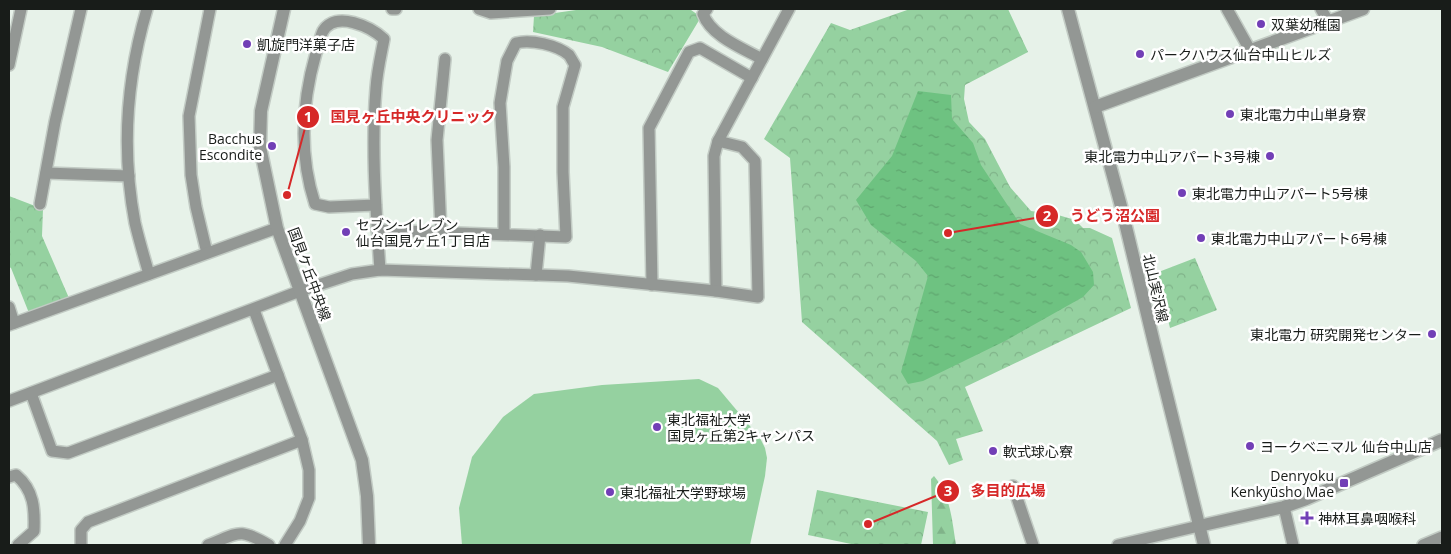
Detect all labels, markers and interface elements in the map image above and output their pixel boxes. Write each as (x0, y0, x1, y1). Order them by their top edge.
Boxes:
place label: 双葉幼稚園 (1271, 15, 1341, 34)
marker: 双葉幼稚園 (1255, 18, 1267, 30)
place label: 凱旋門洋菓子店 (257, 35, 355, 54)
marker: 凱旋門洋菓子店 (241, 38, 253, 50)
place label: パークハウス仙台中山ヒルズ (1150, 45, 1331, 64)
marker: パークハウス仙台中山ヒルズ (1134, 48, 1146, 60)
callout: 国見ヶ丘中央クリニック (296, 102, 506, 132)
place label: 東北電力中山単身寮 (1240, 105, 1366, 124)
text: 1 (304, 106, 312, 126)
text: 国見ヶ丘中央クリニック (330, 106, 496, 126)
marker: 東北電力中山単身寮 (1224, 108, 1236, 120)
place label: Bacchus Escondite (199, 129, 262, 164)
marker: Bacchus Escondite (266, 140, 278, 152)
place label: 東北電力中山アパート3号棟 (1084, 147, 1260, 166)
marker: 東北電力中山アパート3号棟 (1264, 150, 1276, 162)
place label: 東北電力中山アパート5号棟 (1192, 184, 1368, 203)
marker: 東北電力中山アパート5号棟 (1176, 187, 1188, 199)
callout: うどう沼公園 (1035, 201, 1170, 231)
text: 2 (1043, 205, 1052, 225)
text: うどう沼公園 (1070, 205, 1160, 225)
place label: セブン-イレブン 仙台国見ヶ丘1丁目店 (356, 215, 490, 250)
street label: 国見ケ丘中央線 (284, 225, 336, 323)
marker: セブン-イレブン 仙台国見ヶ丘1丁目店 (340, 226, 352, 238)
place label: 東北電力中山アパート6号棟 (1211, 229, 1387, 248)
marker: 東北電力中山アパート6号棟 (1195, 232, 1207, 244)
street label: 北山実沢線 (1139, 252, 1173, 324)
place label: 東北電力 研究開発センター (1250, 325, 1422, 344)
marker: 東北電力 研究開発センター (1426, 328, 1438, 340)
place label: 東北福祉大学 国見ヶ丘第2キャンパス (667, 410, 815, 445)
marker: 東北福祉大学 国見ヶ丘第2キャンパス (651, 421, 663, 433)
place label: ヨークベニマル 仙台中山店 (1260, 437, 1432, 456)
marker: ヨークベニマル 仙台中山店 (1244, 440, 1256, 452)
place label: 軟式球心寮 (1003, 442, 1073, 461)
marker: 軟式球心寮 (987, 445, 999, 457)
place label: Denryoku Kenkyūsho Mae (1230, 466, 1334, 501)
callout: 多目的広場 (936, 476, 1056, 506)
marker: Denryoku Kenkyūsho Mae (1338, 477, 1350, 489)
text: 3 (944, 480, 952, 500)
text: 多目的広場 (970, 480, 1046, 500)
place label: 東北福祉大学野球場 (620, 483, 746, 502)
marker: 東北福祉大学野球場 (604, 486, 616, 498)
place label: 神林耳鼻咽喉科 (1318, 509, 1416, 528)
marker: 神林耳鼻咽喉科 (1300, 511, 1314, 525)

